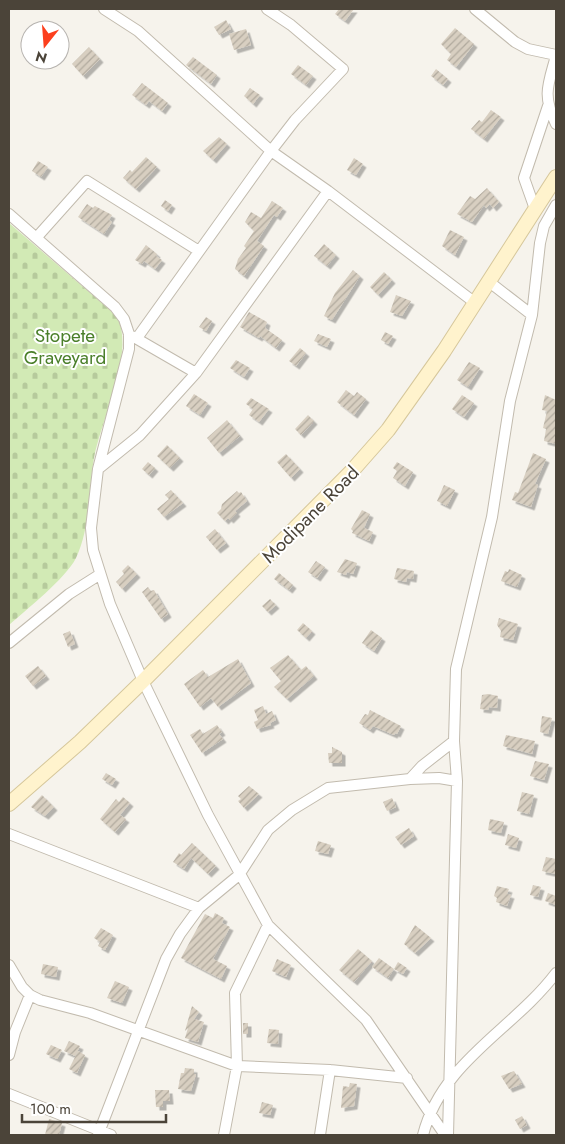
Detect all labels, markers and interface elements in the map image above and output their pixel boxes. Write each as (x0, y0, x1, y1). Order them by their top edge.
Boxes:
north arrow (20, 20, 70, 70)
text: N (33, 46, 49, 69)
park label: Stopete Graveyard (24, 322, 106, 371)
street label: Modipane Road (256, 460, 365, 569)
scale bar (22, 1092, 166, 1124)
text: 100 m (30, 1098, 71, 1120)

